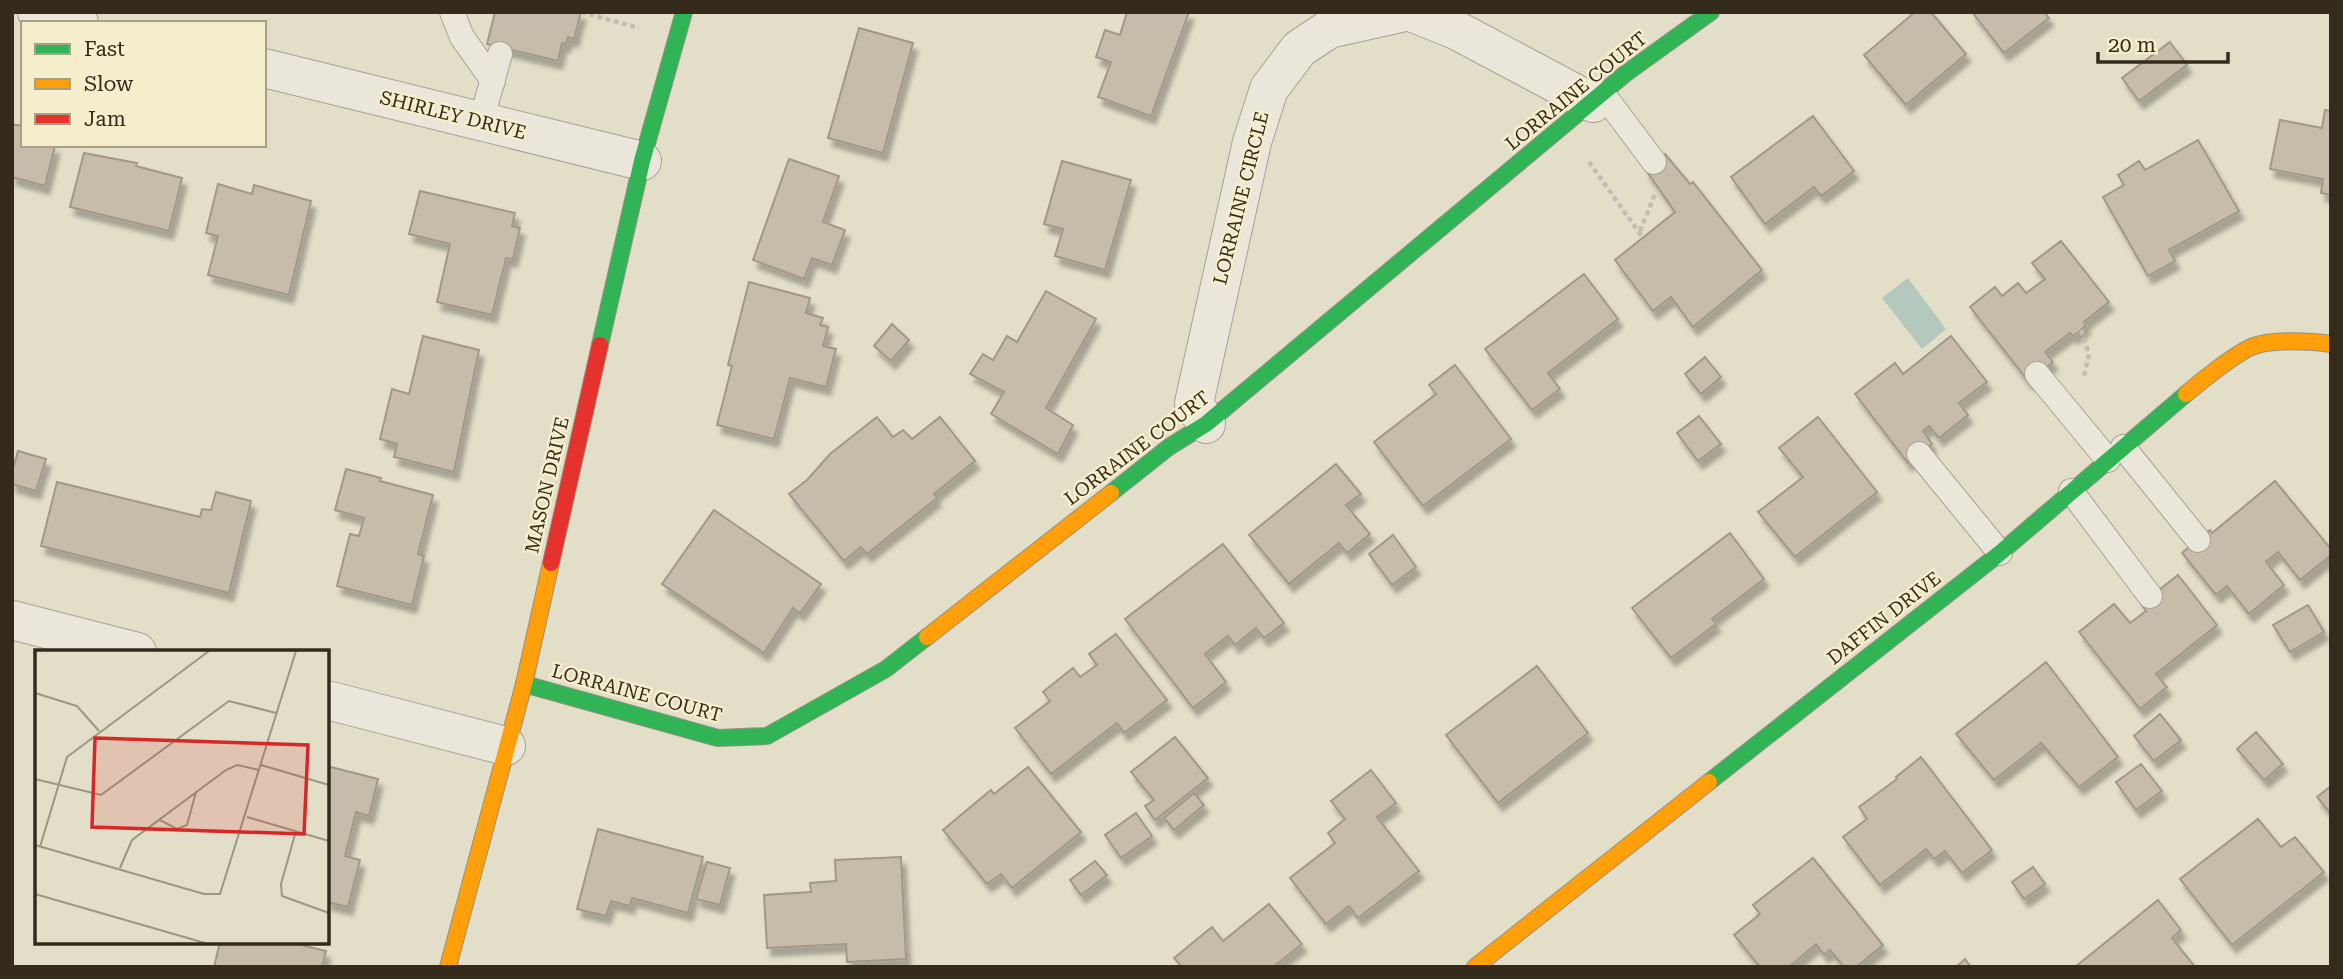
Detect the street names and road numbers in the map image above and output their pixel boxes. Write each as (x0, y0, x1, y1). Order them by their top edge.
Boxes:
street label: LORRAINE COURT (1501, 27, 1651, 155)
street label: SHIRLEY DRIVE (377, 86, 529, 144)
street label: LORRAINE CIRCLE (1208, 109, 1274, 287)
street label: LORRAINE COURT (1060, 386, 1214, 510)
street label: MASON DRIVE (520, 415, 574, 555)
street label: DAFFIN DRIVE (1823, 566, 1945, 670)
street label: LORRAINE COURT (549, 659, 725, 727)

